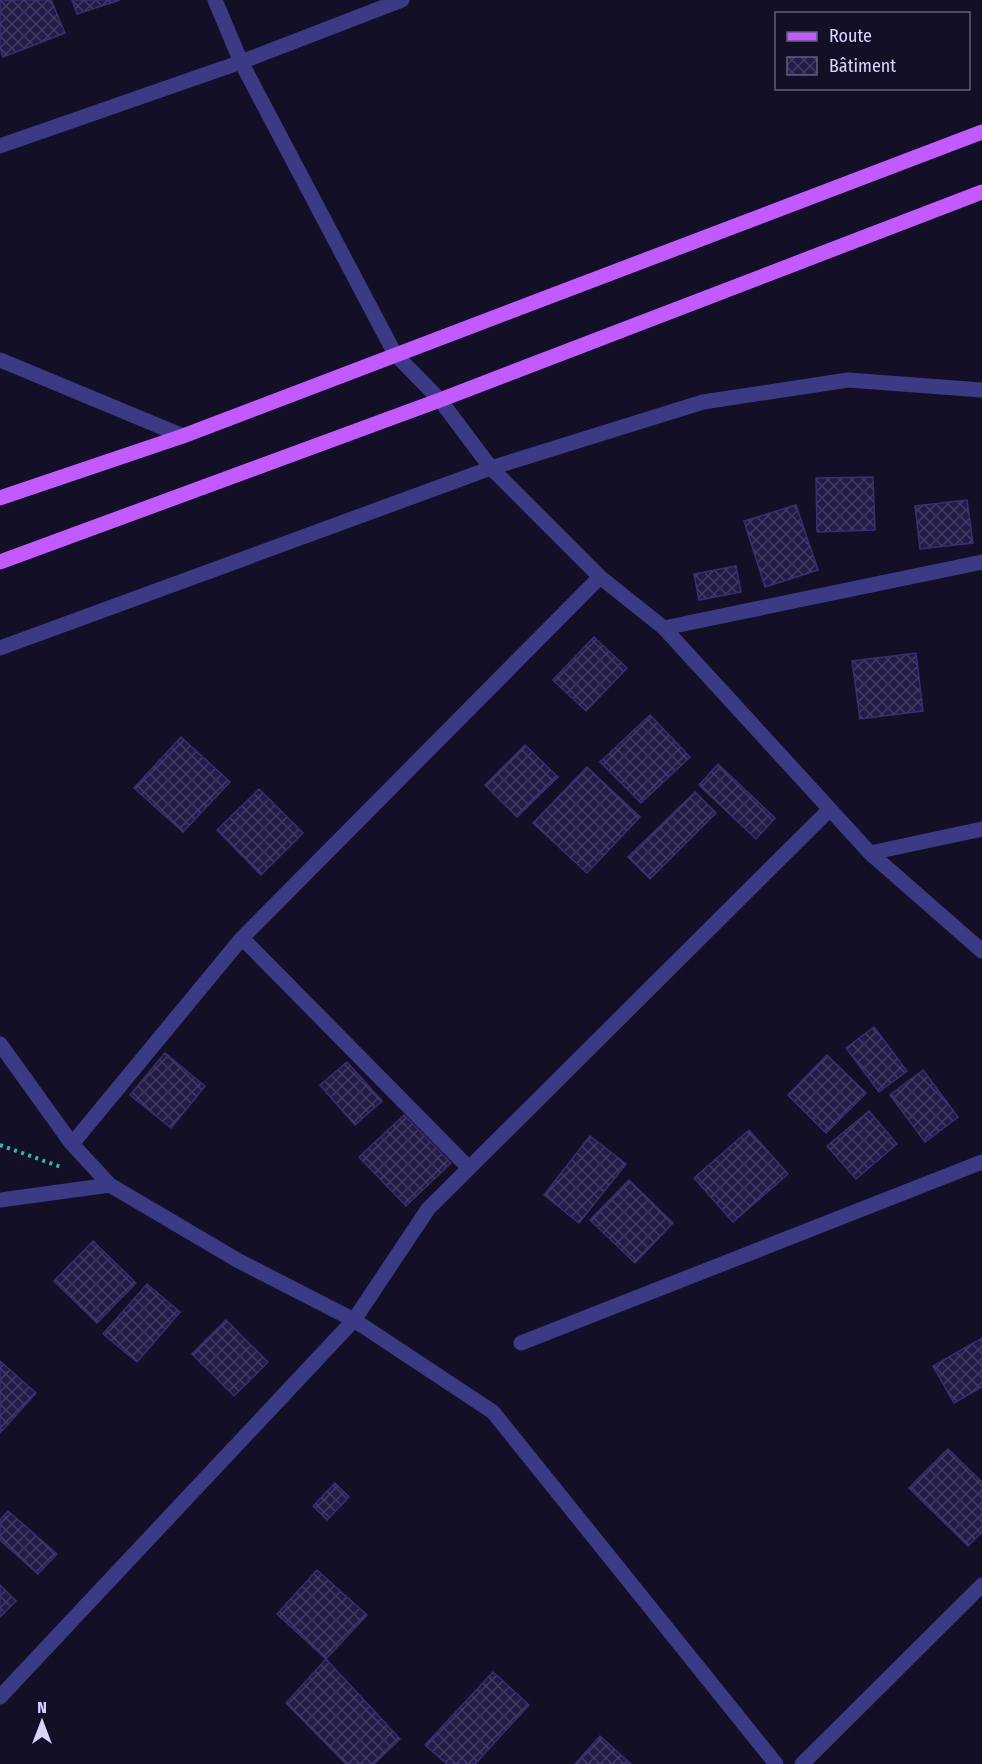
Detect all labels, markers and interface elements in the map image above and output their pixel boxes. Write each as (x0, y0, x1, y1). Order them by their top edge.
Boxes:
legend (775, 12, 970, 90)
text: Route (829, 25, 872, 47)
text: Bâtiment (829, 55, 896, 77)
north arrow (12, 1692, 72, 1752)
text: N (37, 1698, 47, 1717)

